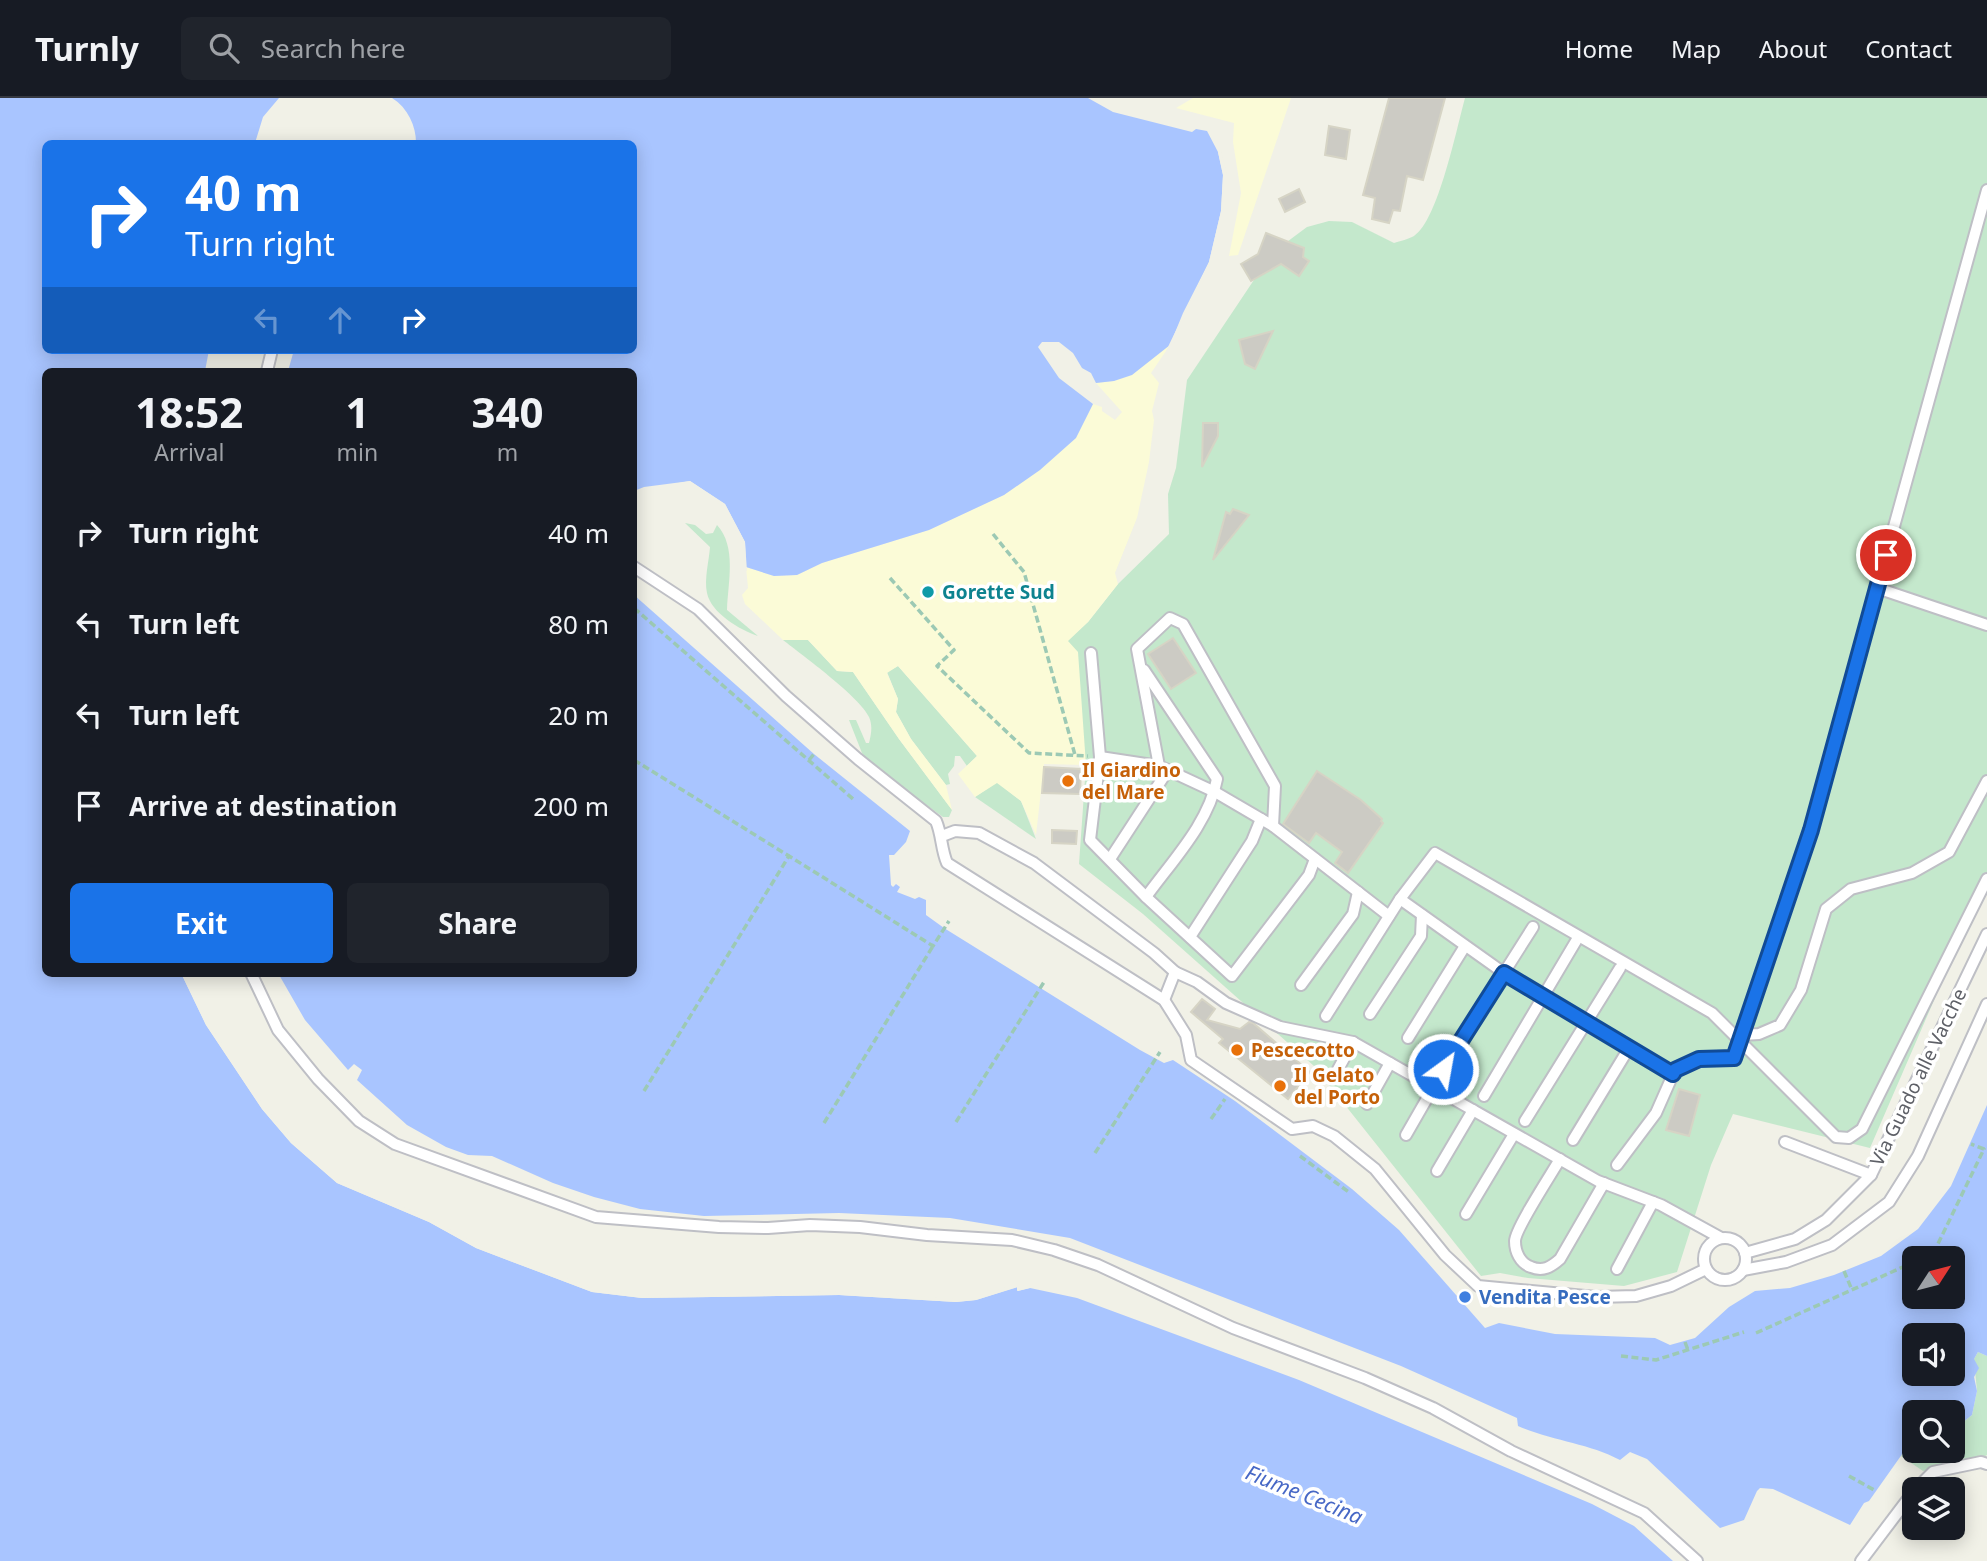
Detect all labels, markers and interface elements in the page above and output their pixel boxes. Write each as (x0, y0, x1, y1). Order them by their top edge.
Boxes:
search box (181, 17, 671, 80)
text: Turnly (35, 26, 139, 71)
icon: search (205, 29, 243, 67)
text: Search here (261, 30, 405, 66)
text: Home (1565, 32, 1633, 65)
text: Map (1671, 32, 1721, 65)
text: About (1759, 32, 1827, 65)
text: Contact (1865, 32, 1952, 65)
text: 40 m (185, 159, 302, 225)
icon: right (70, 168, 161, 259)
text: Turn right (185, 222, 335, 265)
icon: left (248, 301, 286, 339)
icon: ahead (321, 301, 359, 339)
icon: right (394, 301, 432, 339)
text: 18:52 (135, 383, 243, 440)
text: 1 (345, 383, 369, 440)
text: 340 (472, 383, 544, 440)
text: Arrival (154, 436, 224, 468)
text: min (337, 436, 378, 468)
text: m (497, 436, 518, 468)
icon: right (70, 514, 108, 552)
text: Turn right (129, 515, 259, 551)
text: 40 m (548, 515, 609, 551)
pin (1856, 525, 1916, 585)
icon: arrive (1867, 536, 1905, 574)
place label: Gorette Sud (942, 579, 1055, 605)
marker: Gorette Sud (920, 584, 936, 600)
icon: left (70, 605, 108, 643)
text: Turn left (129, 606, 240, 642)
text: 80 m (548, 606, 609, 642)
icon: left (70, 696, 108, 734)
text: Turn left (129, 697, 240, 733)
text: 20 m (548, 697, 609, 733)
place label: Il Giardino del Mare (1082, 757, 1181, 805)
marker: Il Giardino del Mare (1060, 773, 1076, 789)
icon: arrive (70, 787, 108, 825)
text: Arrive at destination (129, 788, 398, 824)
text: 200 m (533, 788, 609, 824)
button: Exit (70, 883, 333, 963)
button: Share (347, 883, 609, 963)
street label: Via Guado alle Vacche (1864, 984, 1972, 1170)
position arrow (1406, 1032, 1480, 1106)
place label: Pescecotto (1251, 1037, 1355, 1063)
marker: Pescecotto (1229, 1042, 1245, 1058)
place label: Il Gelato del Porto (1294, 1062, 1380, 1110)
marker: Il Gelato del Porto (1272, 1078, 1288, 1094)
north arrow (1902, 1246, 1965, 1309)
map controls (1902, 1246, 1965, 1540)
place label: Vendita Pesce (1479, 1284, 1611, 1310)
marker: Vendita Pesce (1457, 1289, 1473, 1305)
button: sound (1902, 1323, 1965, 1386)
button: search (1902, 1400, 1965, 1463)
water label: Fiume Cecina (1242, 1458, 1367, 1530)
button: layers (1902, 1477, 1965, 1540)

